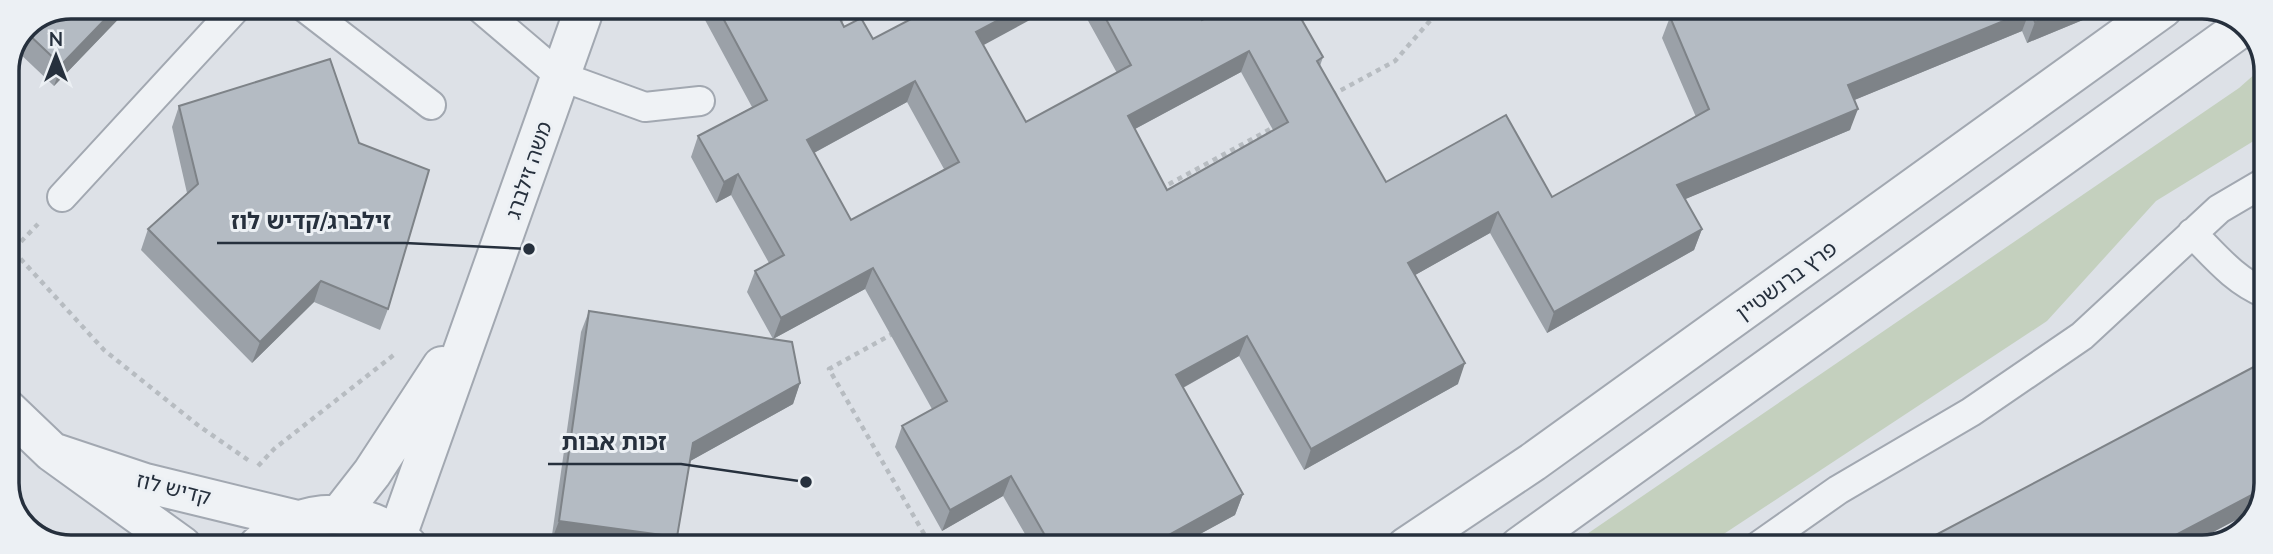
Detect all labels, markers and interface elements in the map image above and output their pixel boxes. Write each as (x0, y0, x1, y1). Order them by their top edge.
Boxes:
north arrow (21, 21, 91, 91)
text: N (49, 27, 63, 51)
street label: משה זילברג (499, 118, 557, 222)
callout: זילברג/קדיש לוז (217, 199, 405, 243)
text: זילברג/קדיש לוז (231, 206, 391, 235)
street label: פרץ ברנשטיין (1730, 235, 1842, 325)
callout: זכות אבות (548, 420, 681, 464)
text: זכות אבות (562, 427, 667, 456)
street label: קדיש לוז (134, 466, 214, 510)

